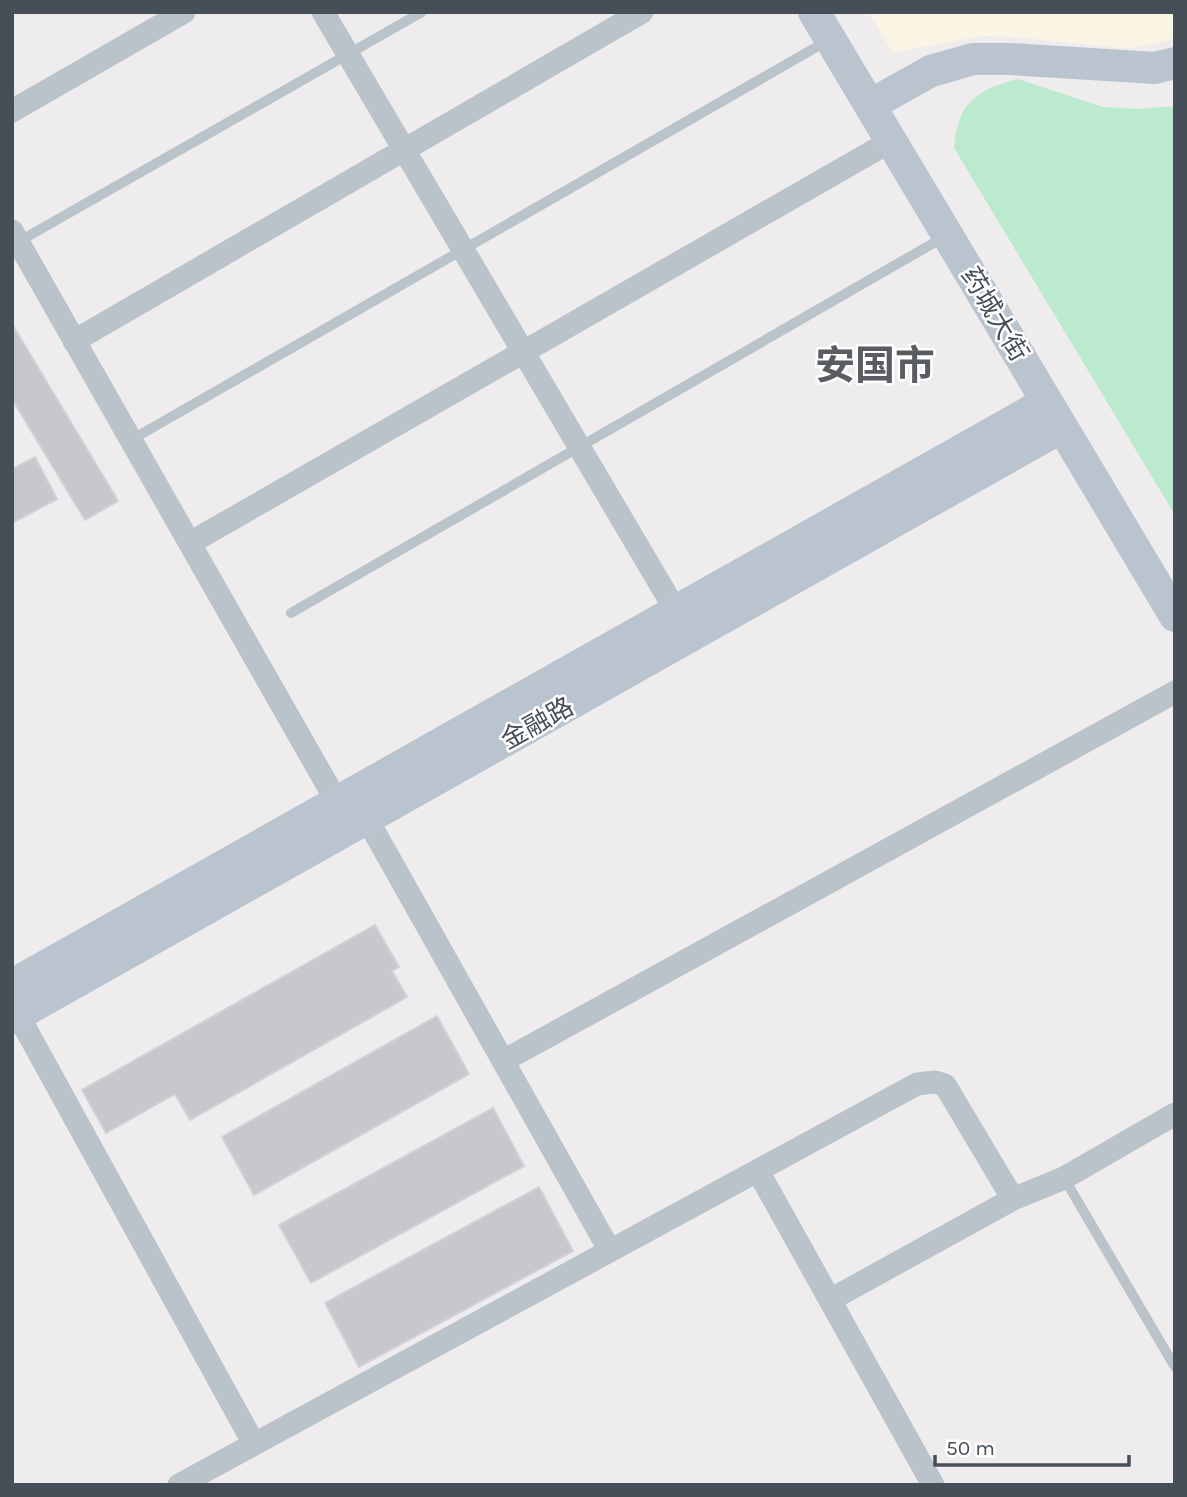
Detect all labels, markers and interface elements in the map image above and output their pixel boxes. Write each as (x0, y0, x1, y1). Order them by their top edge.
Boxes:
street label: 药城大街 (954, 262, 1035, 367)
district label: 安国市 (815, 342, 935, 389)
street label: 金融路 (496, 691, 579, 756)
scale bar (935, 1424, 1129, 1468)
text: 50 m (946, 1436, 995, 1460)

